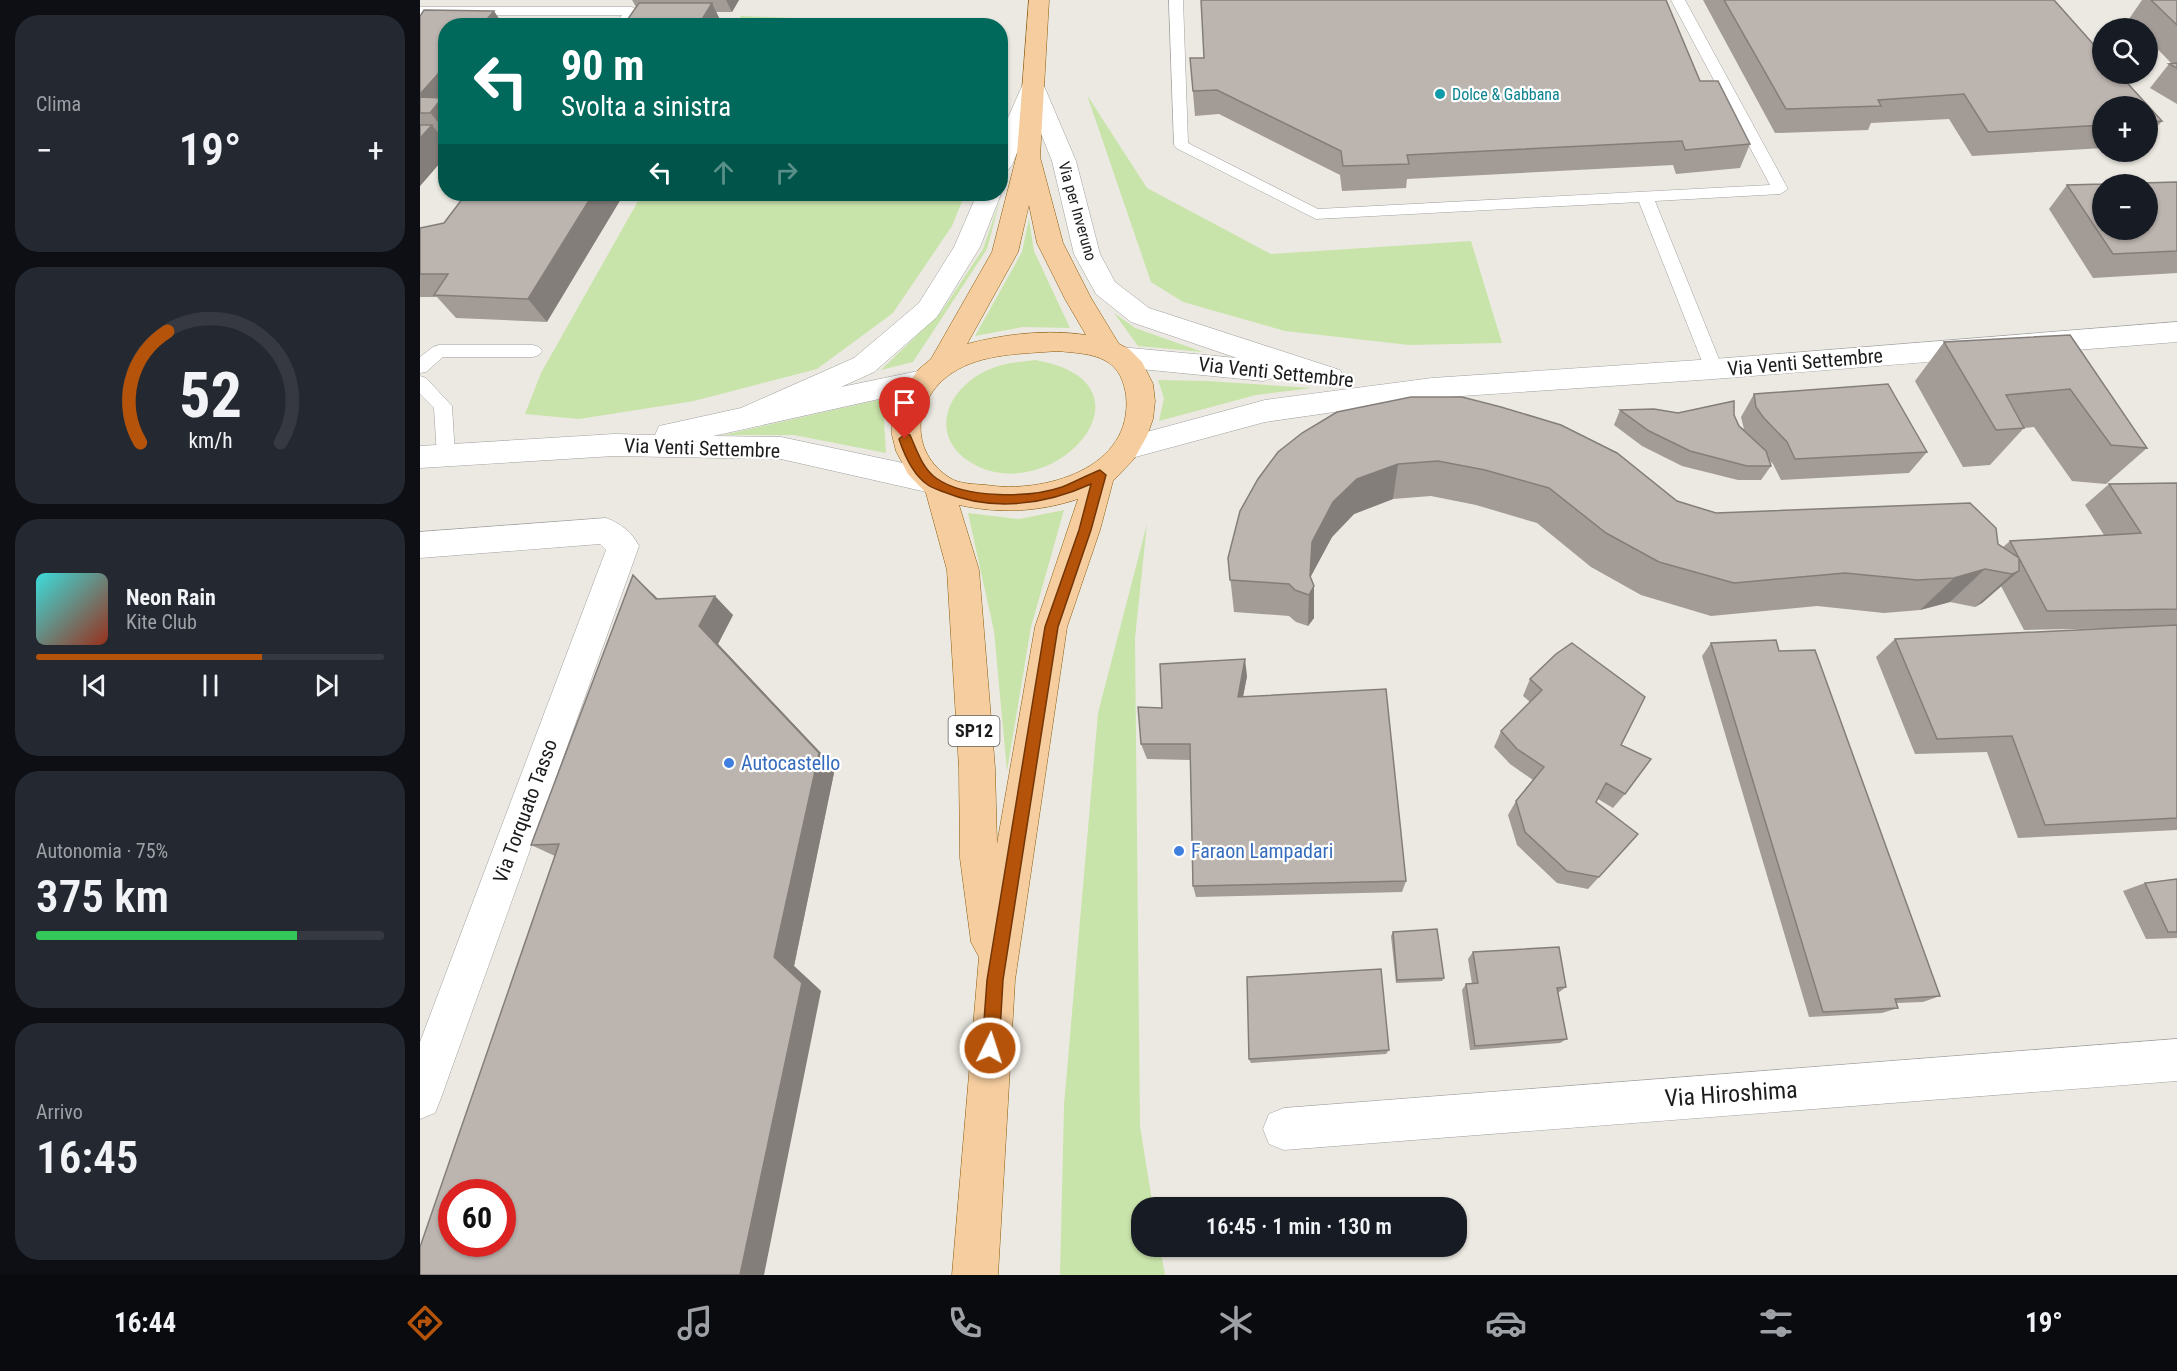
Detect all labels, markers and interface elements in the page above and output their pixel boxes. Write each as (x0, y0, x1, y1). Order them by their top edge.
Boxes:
map controls (2092, 18, 2158, 240)
button: search (2092, 18, 2158, 84)
text: 90 m (561, 41, 644, 90)
icon: left (462, 42, 540, 120)
place label: Dolce & Gabbana (1452, 85, 1560, 104)
marker: Dolce & Gabbana (1433, 87, 1447, 101)
text: Svolta a sinistra (561, 91, 731, 123)
text: Clima (36, 92, 81, 116)
button: + (2092, 96, 2158, 162)
text: 19° (179, 123, 241, 176)
text: − (36, 131, 53, 170)
text: + (368, 131, 384, 170)
icon: left (644, 156, 677, 189)
icon: ahead (707, 156, 740, 189)
icon: right (770, 156, 803, 189)
street label: Via per Inveruno (1054, 159, 1101, 263)
button: − (2092, 174, 2158, 240)
street label: Via Venti Settembre (1726, 343, 1884, 381)
street label: Via Venti Settembre (1197, 352, 1355, 392)
text: 52 (178, 359, 242, 432)
pin (879, 377, 930, 439)
icon: arrive (888, 386, 921, 419)
text: km/h (188, 428, 232, 453)
street label: Via Venti Settembre (624, 433, 780, 463)
text: Neon Rain (126, 585, 216, 610)
text: Kite Club (126, 610, 197, 634)
icon: previous (78, 669, 111, 702)
icon: pause (194, 669, 227, 702)
icon: next (310, 669, 343, 702)
road number: SP12 (948, 716, 1000, 746)
street label: Via Torquato Tasso (488, 736, 562, 886)
place label: Autocastello (741, 751, 840, 775)
marker: Autocastello (722, 756, 736, 770)
text: Autonomia · 75% (36, 839, 168, 863)
place label: Faraon Lampadari (1191, 839, 1333, 863)
marker: Faraon Lampadari (1172, 844, 1186, 858)
text: 375 km (36, 870, 169, 923)
position arrow (958, 1016, 1022, 1080)
street label: Via Hiroshima (1664, 1075, 1798, 1113)
text: Arrivo (36, 1100, 83, 1124)
text: 16:45 (36, 1131, 138, 1184)
speed limit sign: 60 (438, 1179, 516, 1257)
text: 16:45 · 1 min · 130 m (1206, 1214, 1392, 1239)
icon: directions (404, 1302, 446, 1344)
icon: music (674, 1302, 716, 1344)
icon: phone (944, 1302, 986, 1344)
icon: climate (1215, 1302, 1257, 1344)
icon: car (1485, 1302, 1527, 1344)
icon: filters (1755, 1302, 1797, 1344)
text: 16:44 (114, 1307, 176, 1339)
text: 19° (2025, 1307, 2063, 1339)

